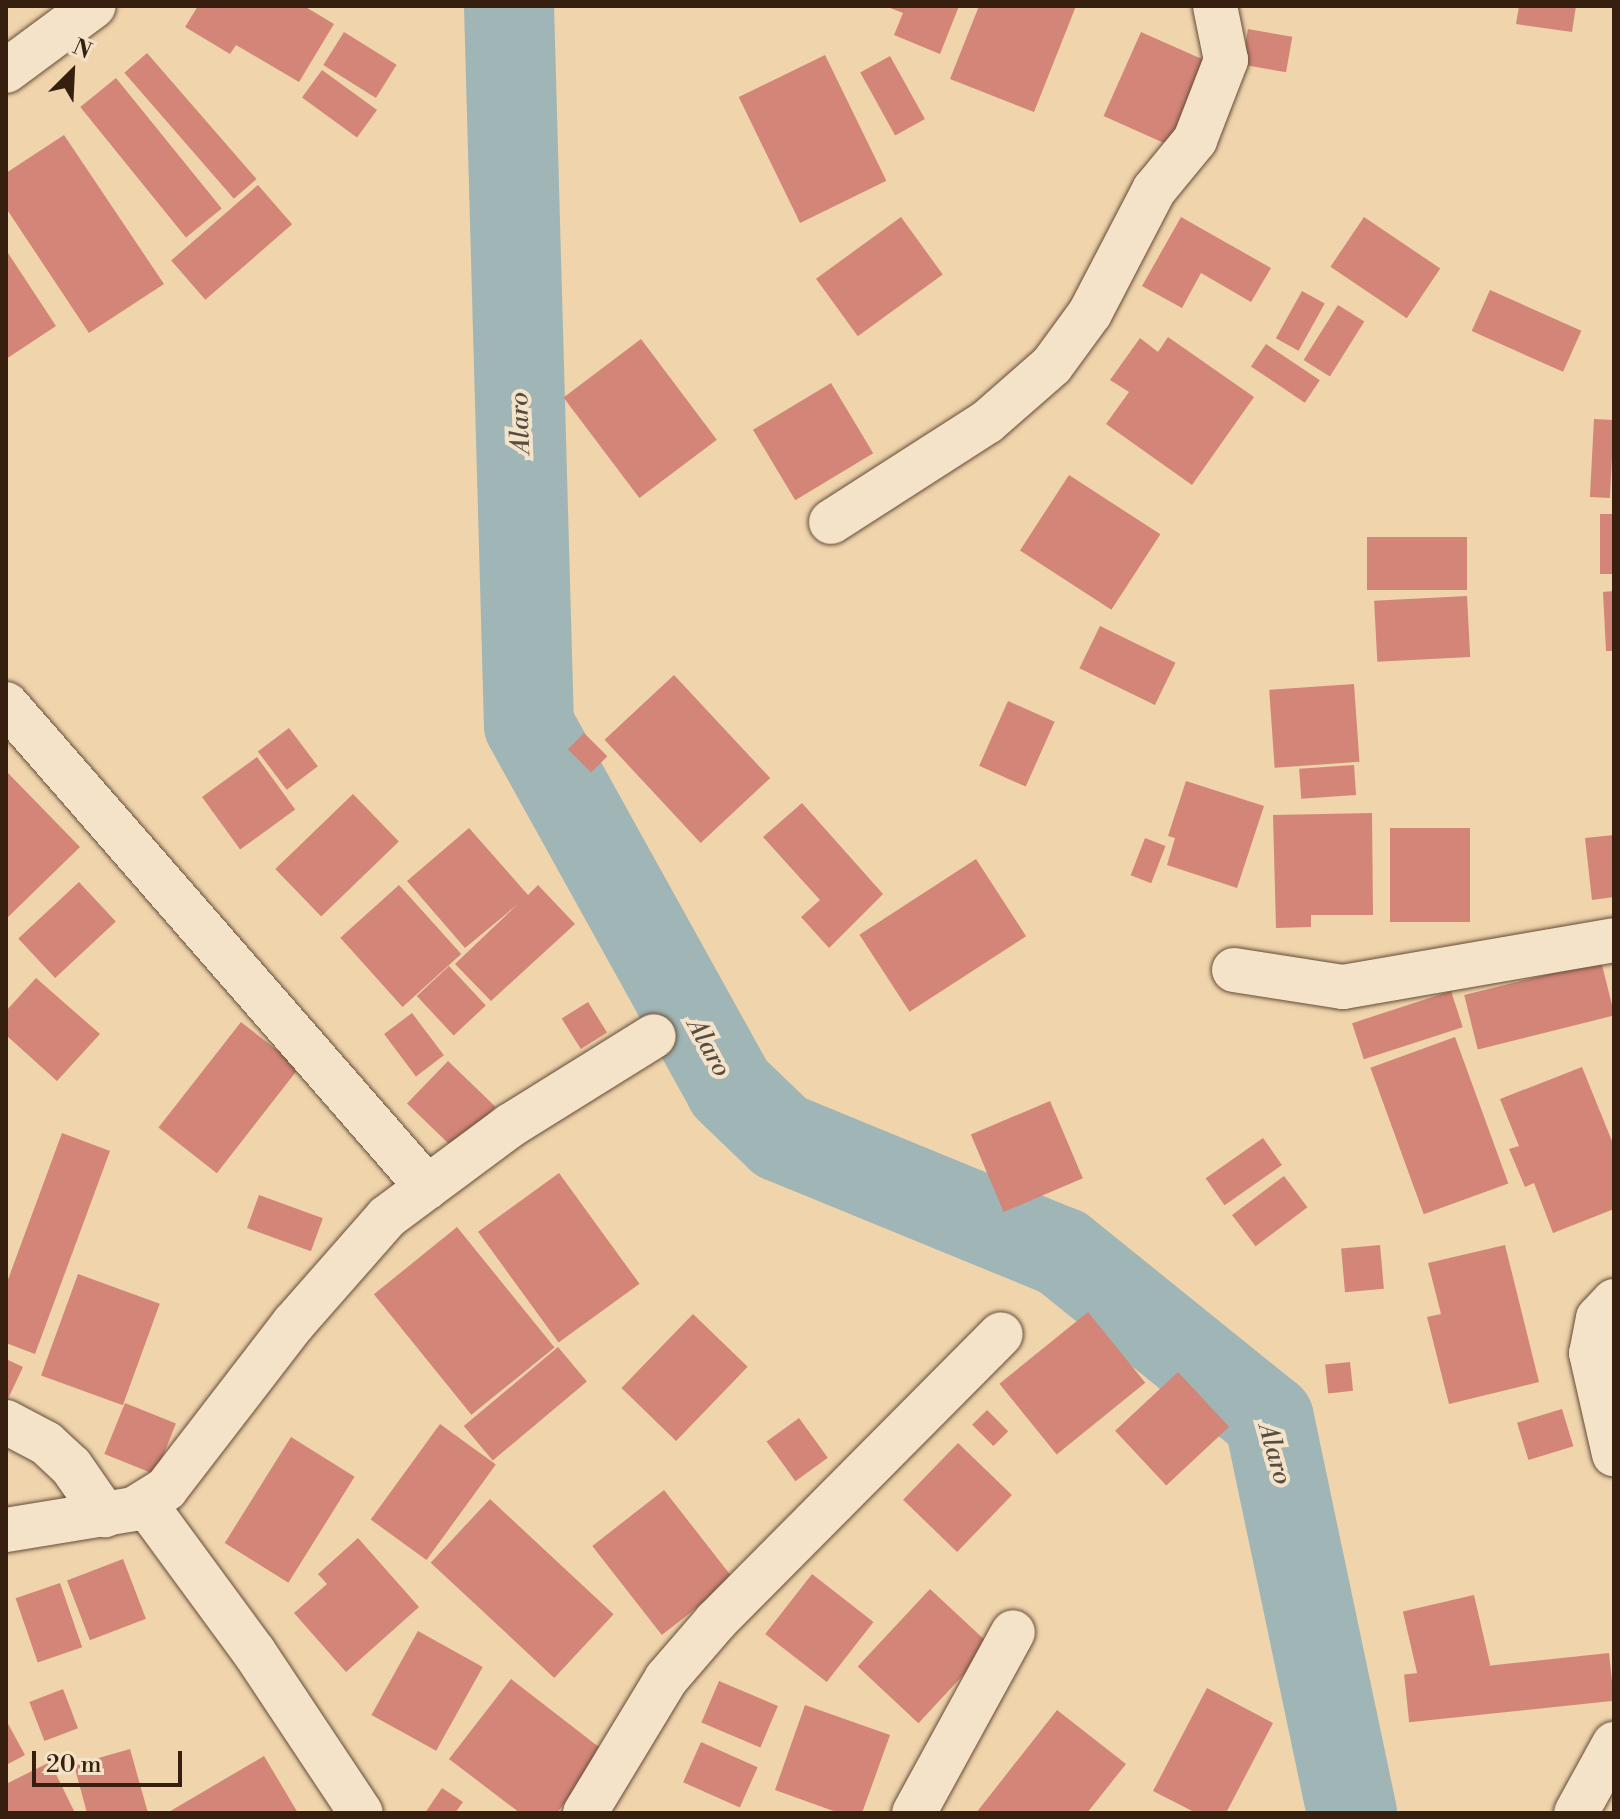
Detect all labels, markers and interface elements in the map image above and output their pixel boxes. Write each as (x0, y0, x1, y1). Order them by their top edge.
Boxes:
north arrow (32, 32, 112, 112)
text: N (69, 34, 95, 65)
water label: Alaro (504, 391, 538, 455)
water label: Alaro (679, 1013, 737, 1083)
water label: Alaro (1250, 1420, 1298, 1488)
scale bar (36, 1735, 186, 1785)
text: 20 m (46, 1750, 102, 1780)

